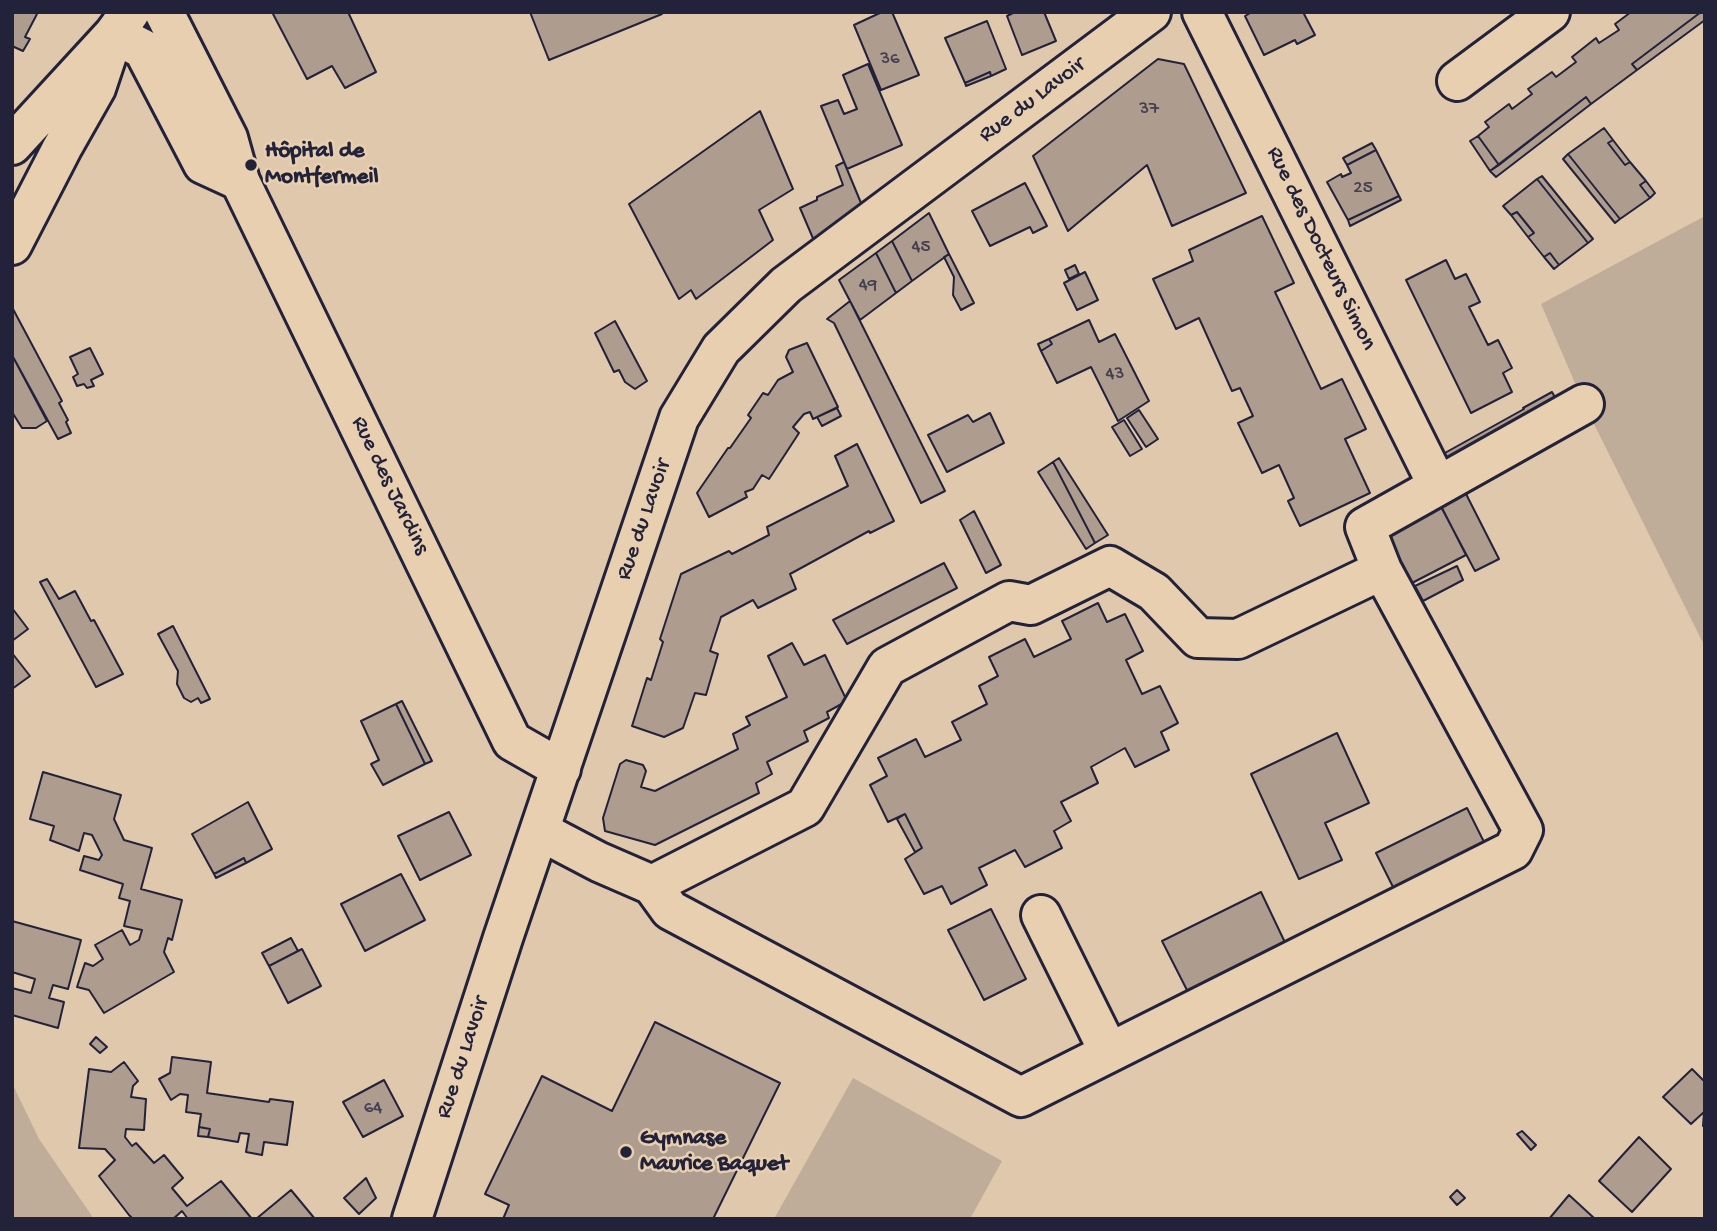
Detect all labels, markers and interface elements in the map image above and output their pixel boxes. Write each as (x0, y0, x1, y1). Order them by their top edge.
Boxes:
house number: 36 (880, 49, 900, 71)
street label: Rue du Lavoir (974, 52, 1092, 150)
house number: 37 (1139, 99, 1159, 121)
place label: Hôpital de Montfermeil (265, 138, 379, 192)
street label: Rue des Docteurs Simon (1259, 143, 1381, 355)
marker: Hôpital de Montfermeil (243, 157, 259, 173)
house number: 25 (1353, 178, 1373, 200)
house number: 45 (912, 237, 930, 259)
house number: 49 (859, 275, 877, 297)
house number: 43 (1106, 364, 1124, 386)
street label: Rue des Jardins (344, 412, 434, 560)
street label: Rue du Lavoir (611, 456, 679, 584)
street label: Rue du Lavoir (431, 994, 497, 1122)
house number: 64 (364, 1098, 382, 1120)
place label: Gymnase Maurice Baquet (640, 1125, 788, 1179)
marker: Gymnase Maurice Baquet (618, 1144, 634, 1160)

